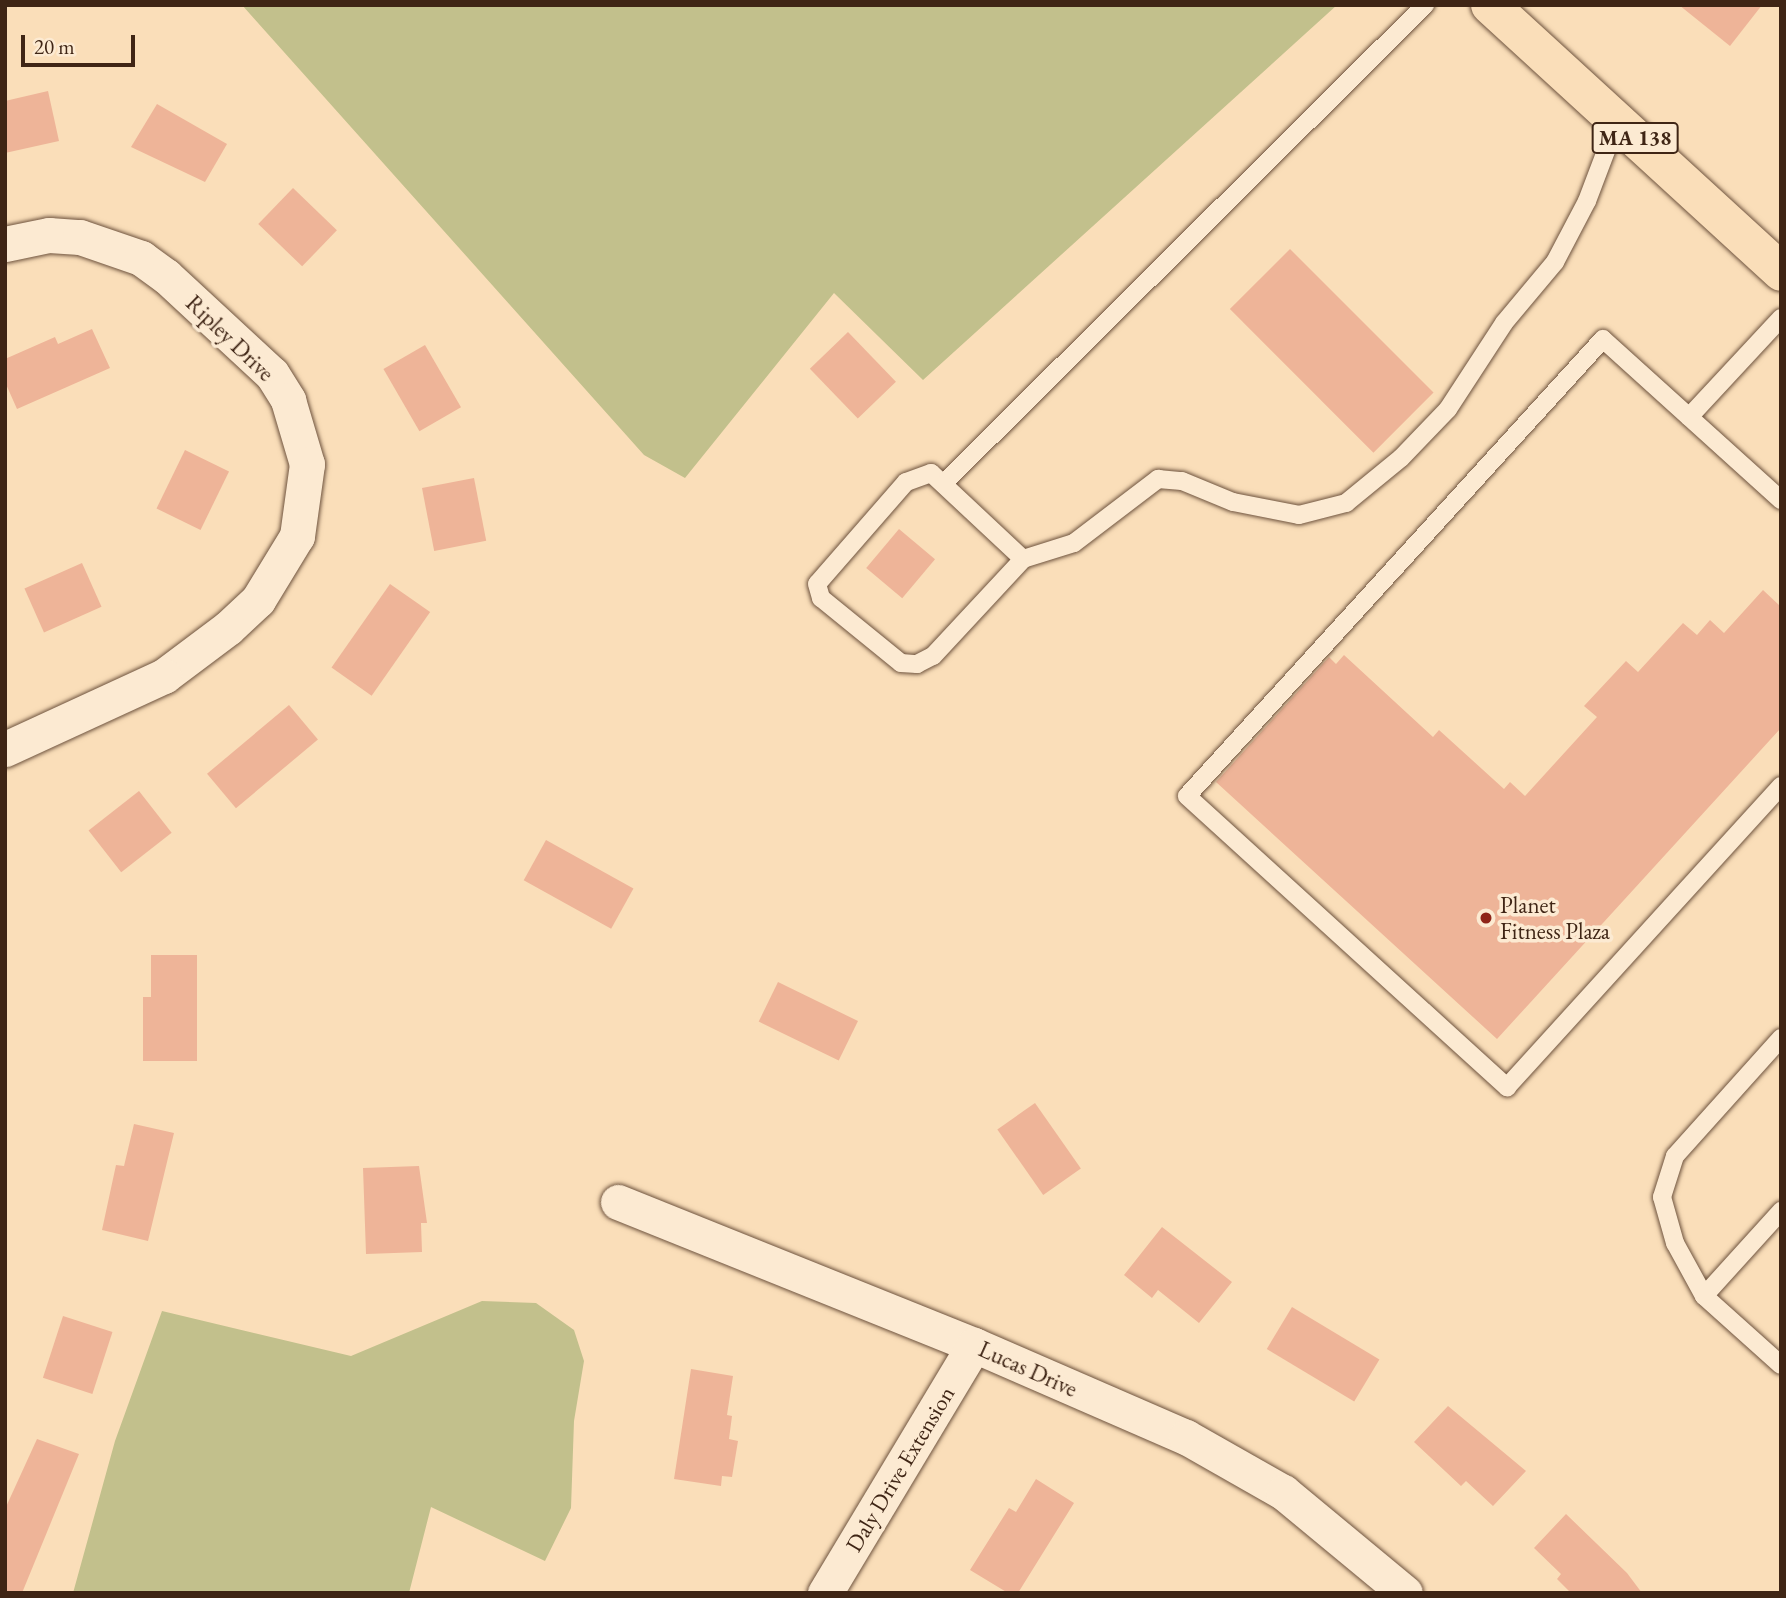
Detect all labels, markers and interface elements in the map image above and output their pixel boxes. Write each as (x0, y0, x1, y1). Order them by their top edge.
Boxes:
scale bar (24, 21, 138, 65)
text: 20 m (34, 33, 75, 60)
road number: MA 138 (1591, 120, 1679, 156)
street label: Ripley Drive (180, 289, 280, 387)
place label: Planet Fitness Plaza (1500, 891, 1610, 945)
marker: Planet Fitness Plaza (1478, 910, 1494, 926)
street label: Lucas Drive (974, 1335, 1082, 1403)
street label: Daly Drive Extension (840, 1381, 960, 1557)

